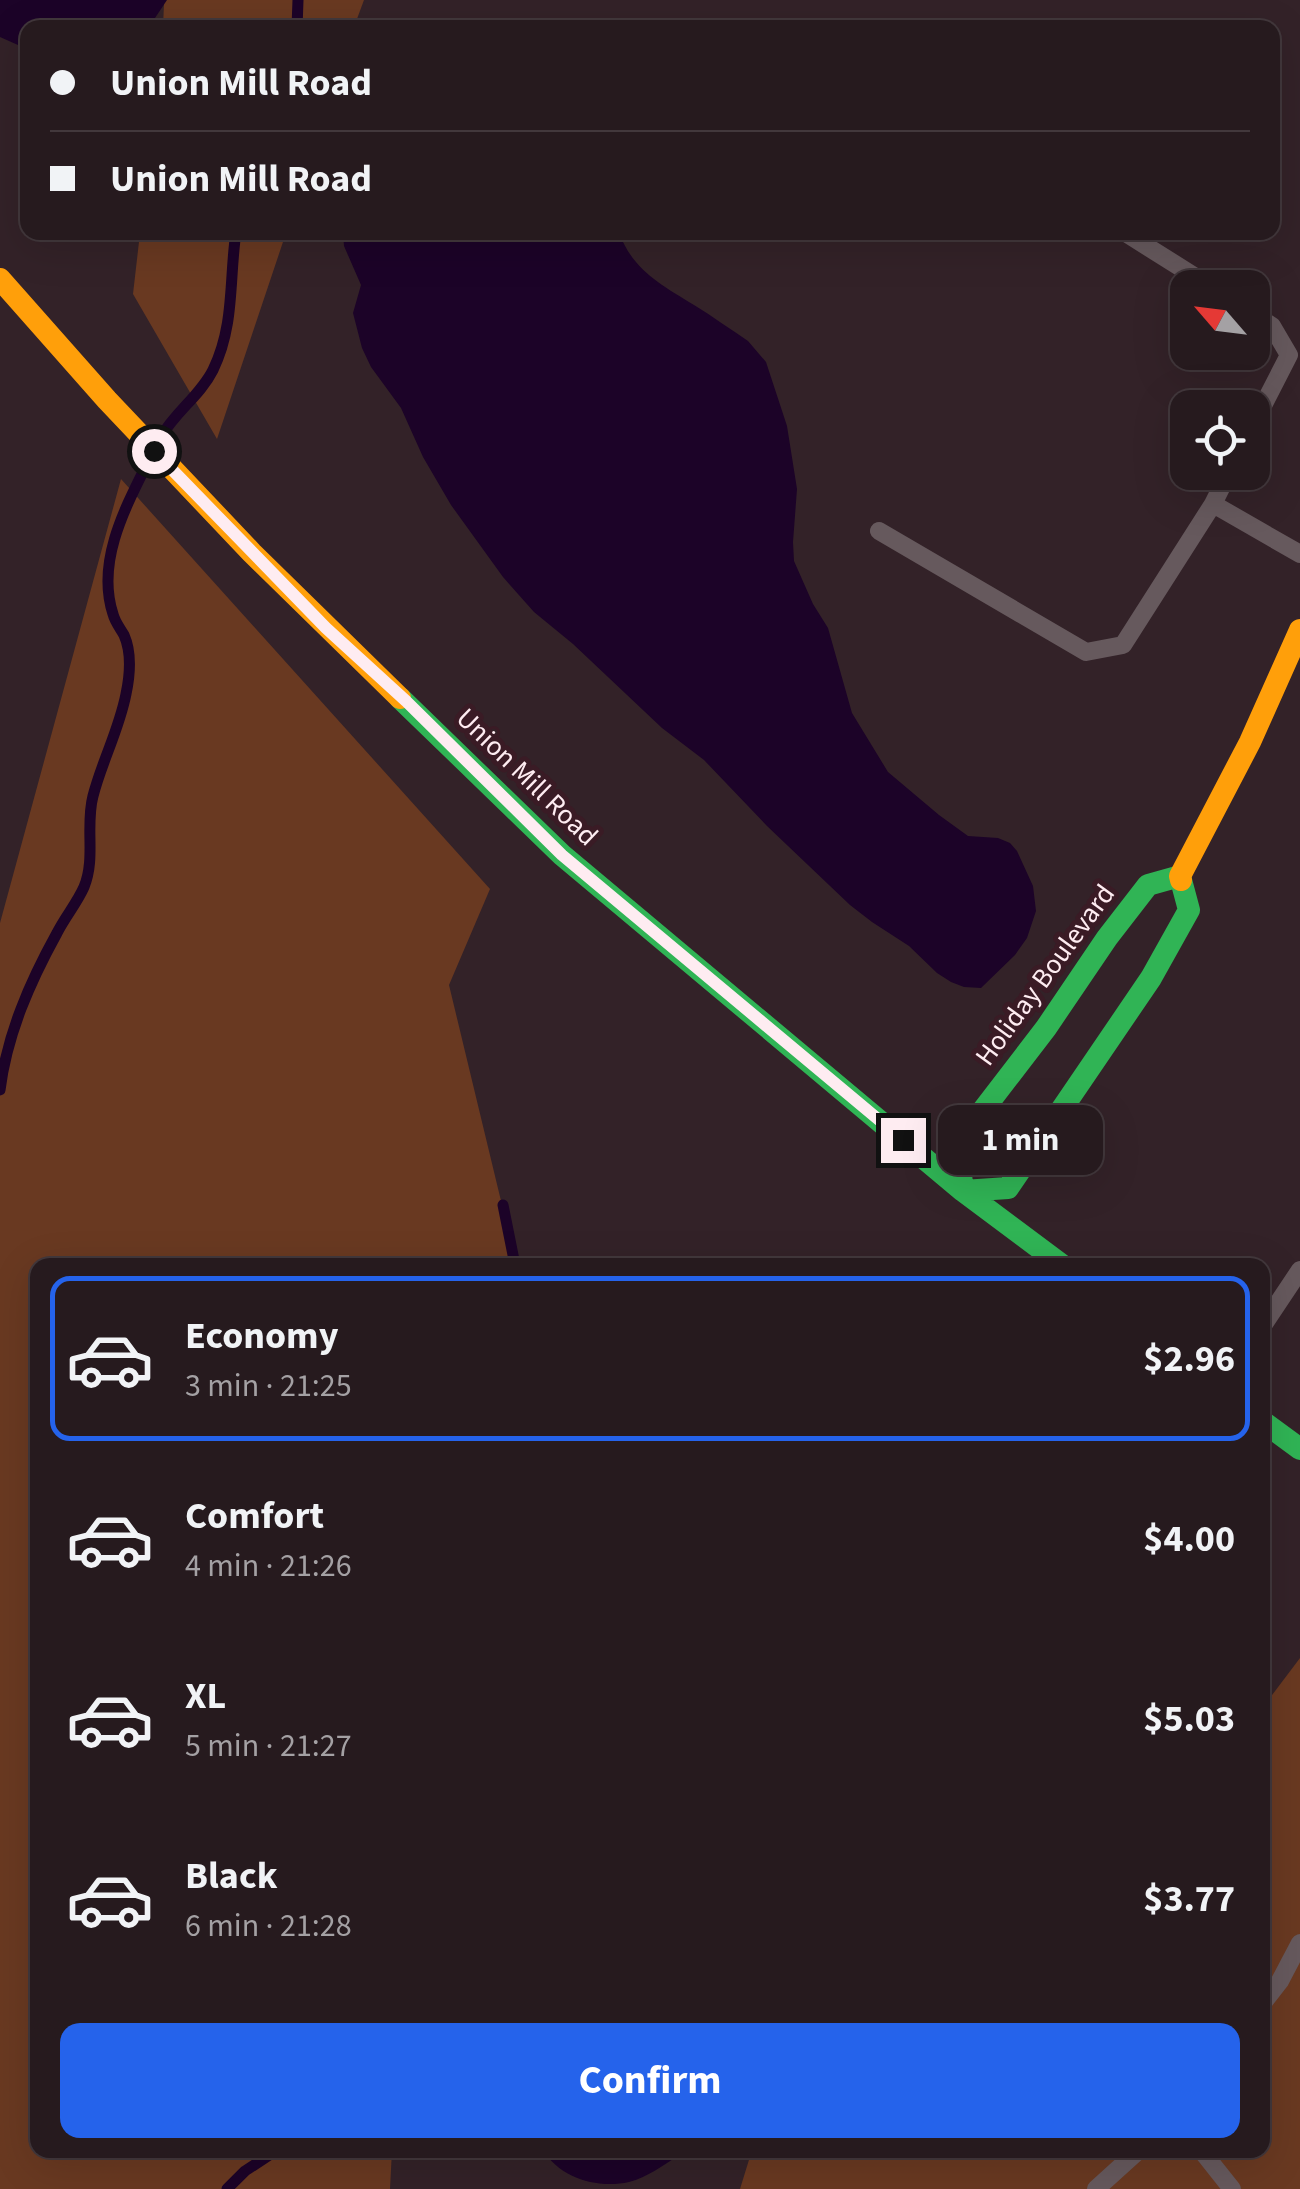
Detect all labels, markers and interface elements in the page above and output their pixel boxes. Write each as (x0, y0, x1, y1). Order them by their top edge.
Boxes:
text: Union Mill Road (110, 56, 372, 110)
text: Union Mill Road (110, 152, 372, 206)
north arrow (1170, 270, 1270, 370)
map controls (1170, 270, 1270, 490)
button: locate (1170, 390, 1270, 490)
route start (132, 429, 177, 474)
street label: Union Mill Road (447, 699, 607, 855)
street label: Holiday Boulevard (965, 876, 1125, 1074)
callout: 1 min (938, 1105, 1103, 1175)
text: 1 min (982, 1117, 1059, 1163)
route end (881, 1118, 926, 1163)
text: Economy (185, 1309, 338, 1363)
icon: car (65, 1314, 155, 1404)
text: $2.96 (1143, 1332, 1235, 1386)
text: 3 min · 21:25 (185, 1363, 352, 1409)
text: Comfort (185, 1489, 324, 1543)
icon: car (65, 1494, 155, 1584)
text: $4.00 (1143, 1512, 1235, 1566)
text: 4 min · 21:26 (185, 1543, 352, 1589)
text: XL (185, 1669, 226, 1723)
icon: car (65, 1674, 155, 1764)
text: $5.03 (1143, 1692, 1235, 1746)
text: 5 min · 21:27 (185, 1723, 352, 1769)
text: Black (185, 1849, 278, 1903)
icon: car (65, 1854, 155, 1944)
text: $3.77 (1143, 1872, 1235, 1926)
text: 6 min · 21:28 (185, 1903, 352, 1949)
button: Confirm (60, 2023, 1240, 2138)

